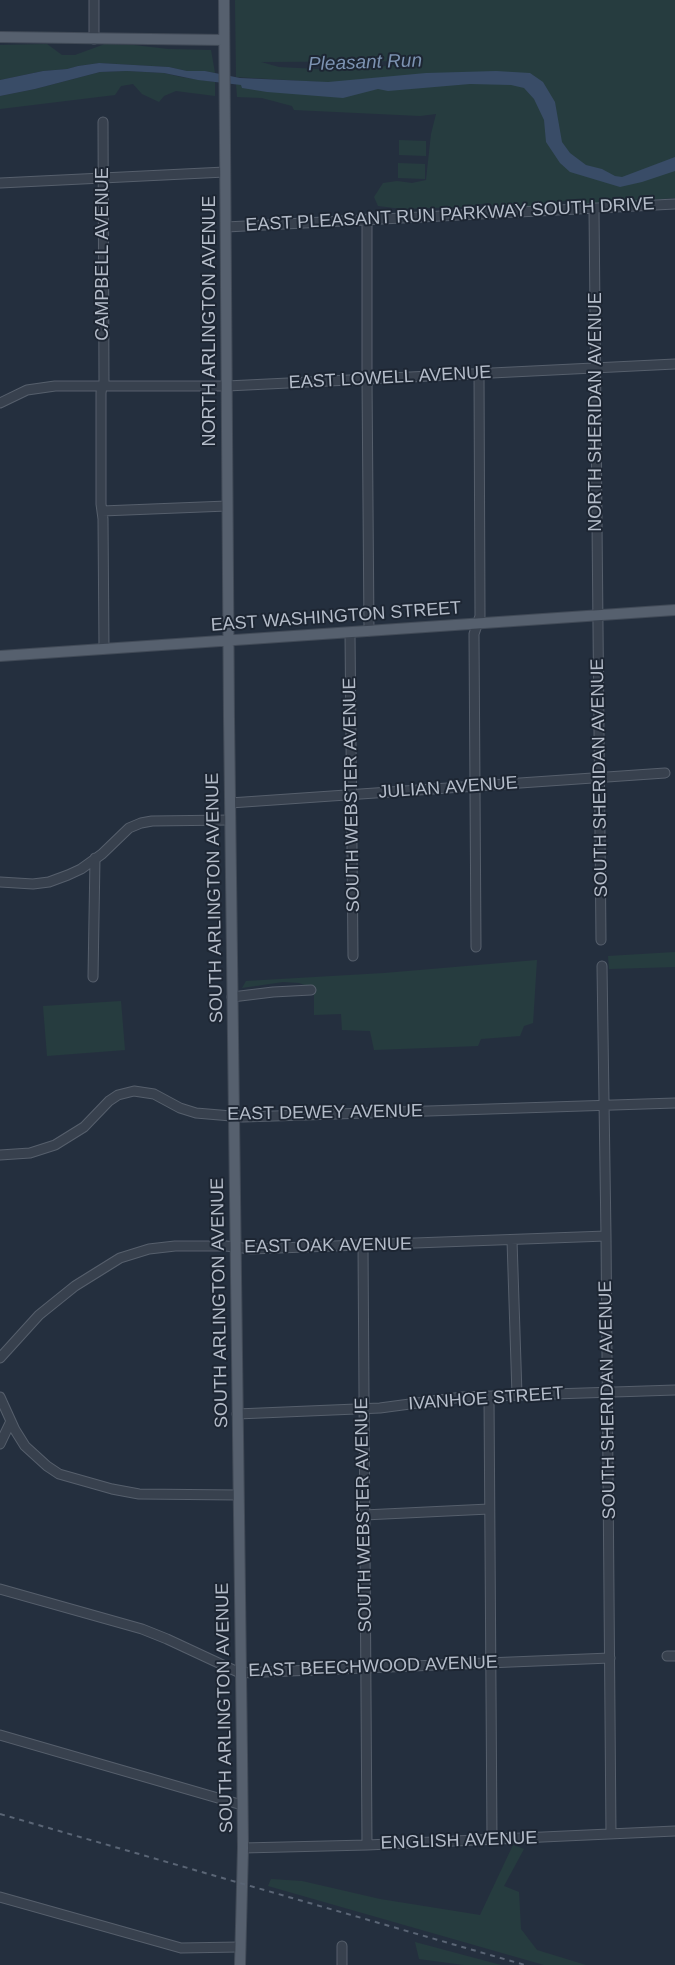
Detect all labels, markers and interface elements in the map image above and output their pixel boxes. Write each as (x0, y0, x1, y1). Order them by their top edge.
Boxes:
water label: Pleasant Run (308, 50, 422, 76)
street label: CAMPBELL AVENUE (92, 167, 114, 341)
street label: EAST PLEASANT RUN PARKWAY SOUTH DRIVE (245, 193, 655, 237)
street label: NORTH ARLINGTON AVENUE (199, 195, 221, 447)
street label: NORTH SHERIDAN AVENUE (585, 292, 607, 532)
street label: EAST LOWELL AVENUE (288, 362, 492, 394)
street label: EAST WASHINGTON STREET (210, 597, 462, 637)
street label: SOUTH SHERIDAN AVENUE (587, 658, 613, 898)
street label: SOUTH WEBSTER AVENUE (339, 677, 365, 913)
street label: JULIAN AVENUE (378, 772, 518, 804)
street label: SOUTH ARLINGTON AVENUE (202, 773, 228, 1023)
street label: EAST DEWEY AVENUE (227, 1100, 423, 1126)
street label: SOUTH ARLINGTON AVENUE (207, 1178, 233, 1428)
street label: EAST OAK AVENUE (244, 1234, 412, 1258)
street label: SOUTH SHERIDAN AVENUE (595, 1280, 621, 1520)
street label: IVANHOE STREET (408, 1383, 564, 1415)
street label: SOUTH WEBSTER AVENUE (351, 1397, 377, 1633)
street label: SOUTH ARLINGTON AVENUE (212, 1583, 238, 1833)
street label: EAST BEECHWOOD AVENUE (248, 1652, 498, 1682)
street label: ENGLISH AVENUE (380, 1827, 538, 1855)

